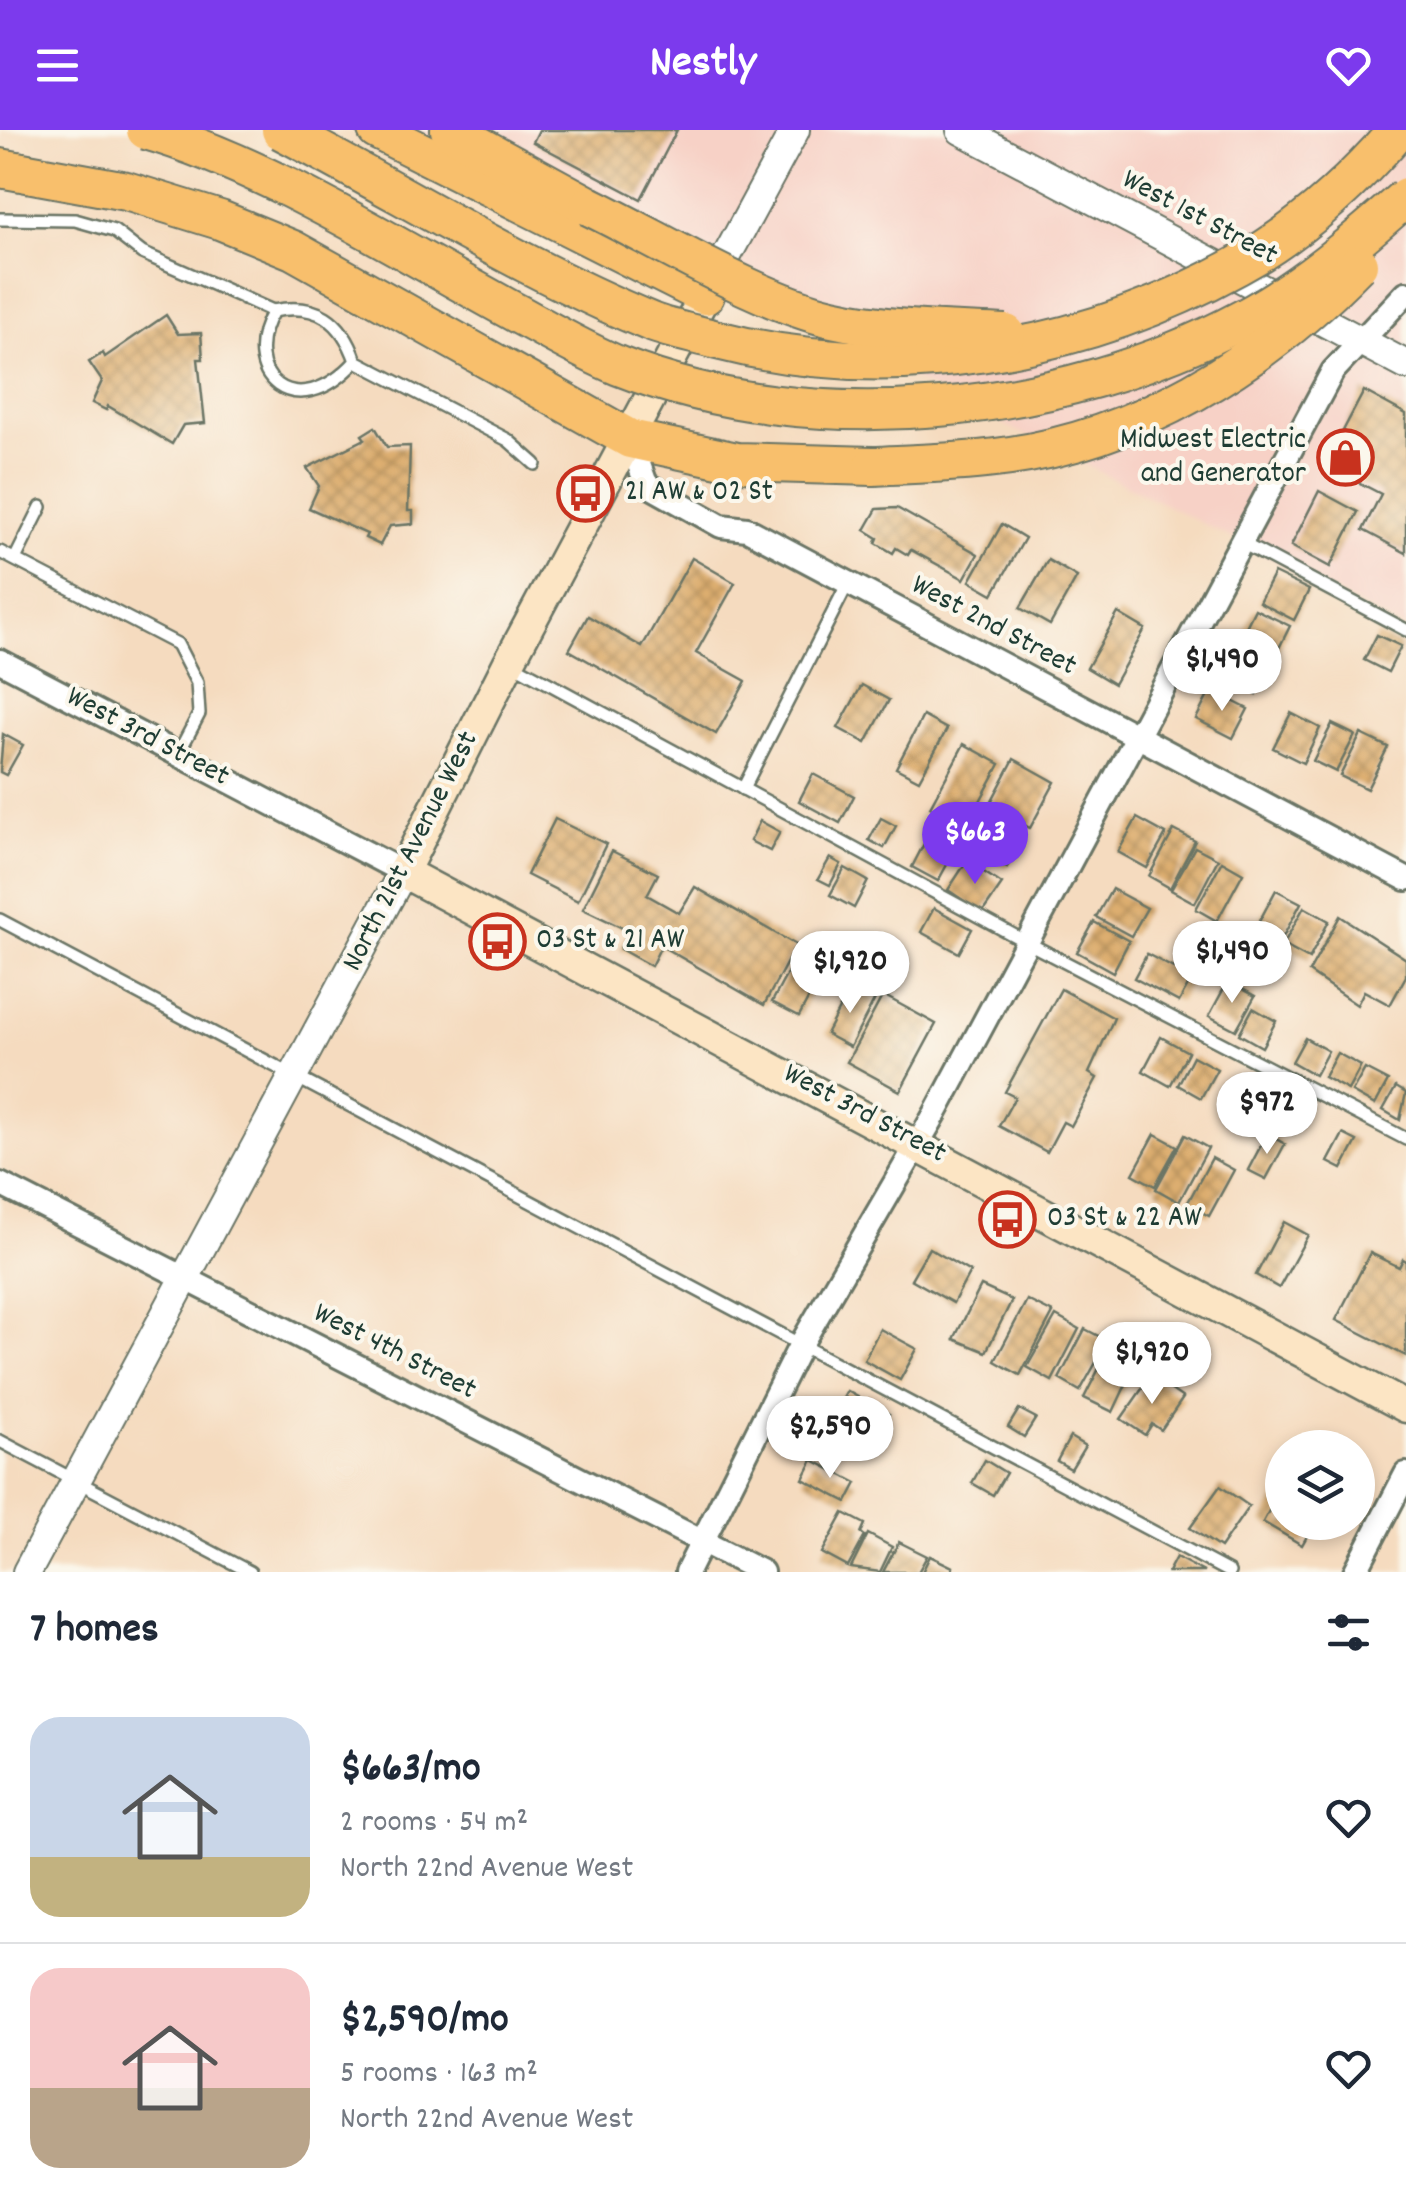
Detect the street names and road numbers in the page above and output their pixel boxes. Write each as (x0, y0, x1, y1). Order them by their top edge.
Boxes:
street label: West 1st Street (1113, 160, 1285, 278)
street label: West 2nd Street (903, 565, 1083, 689)
street label: West 3rd Street (58, 677, 236, 799)
street label: North 21st Avenue West (333, 724, 491, 980)
street label: West 3rd Street (775, 1054, 953, 1176)
street label: West 4th Street (305, 1293, 483, 1413)

